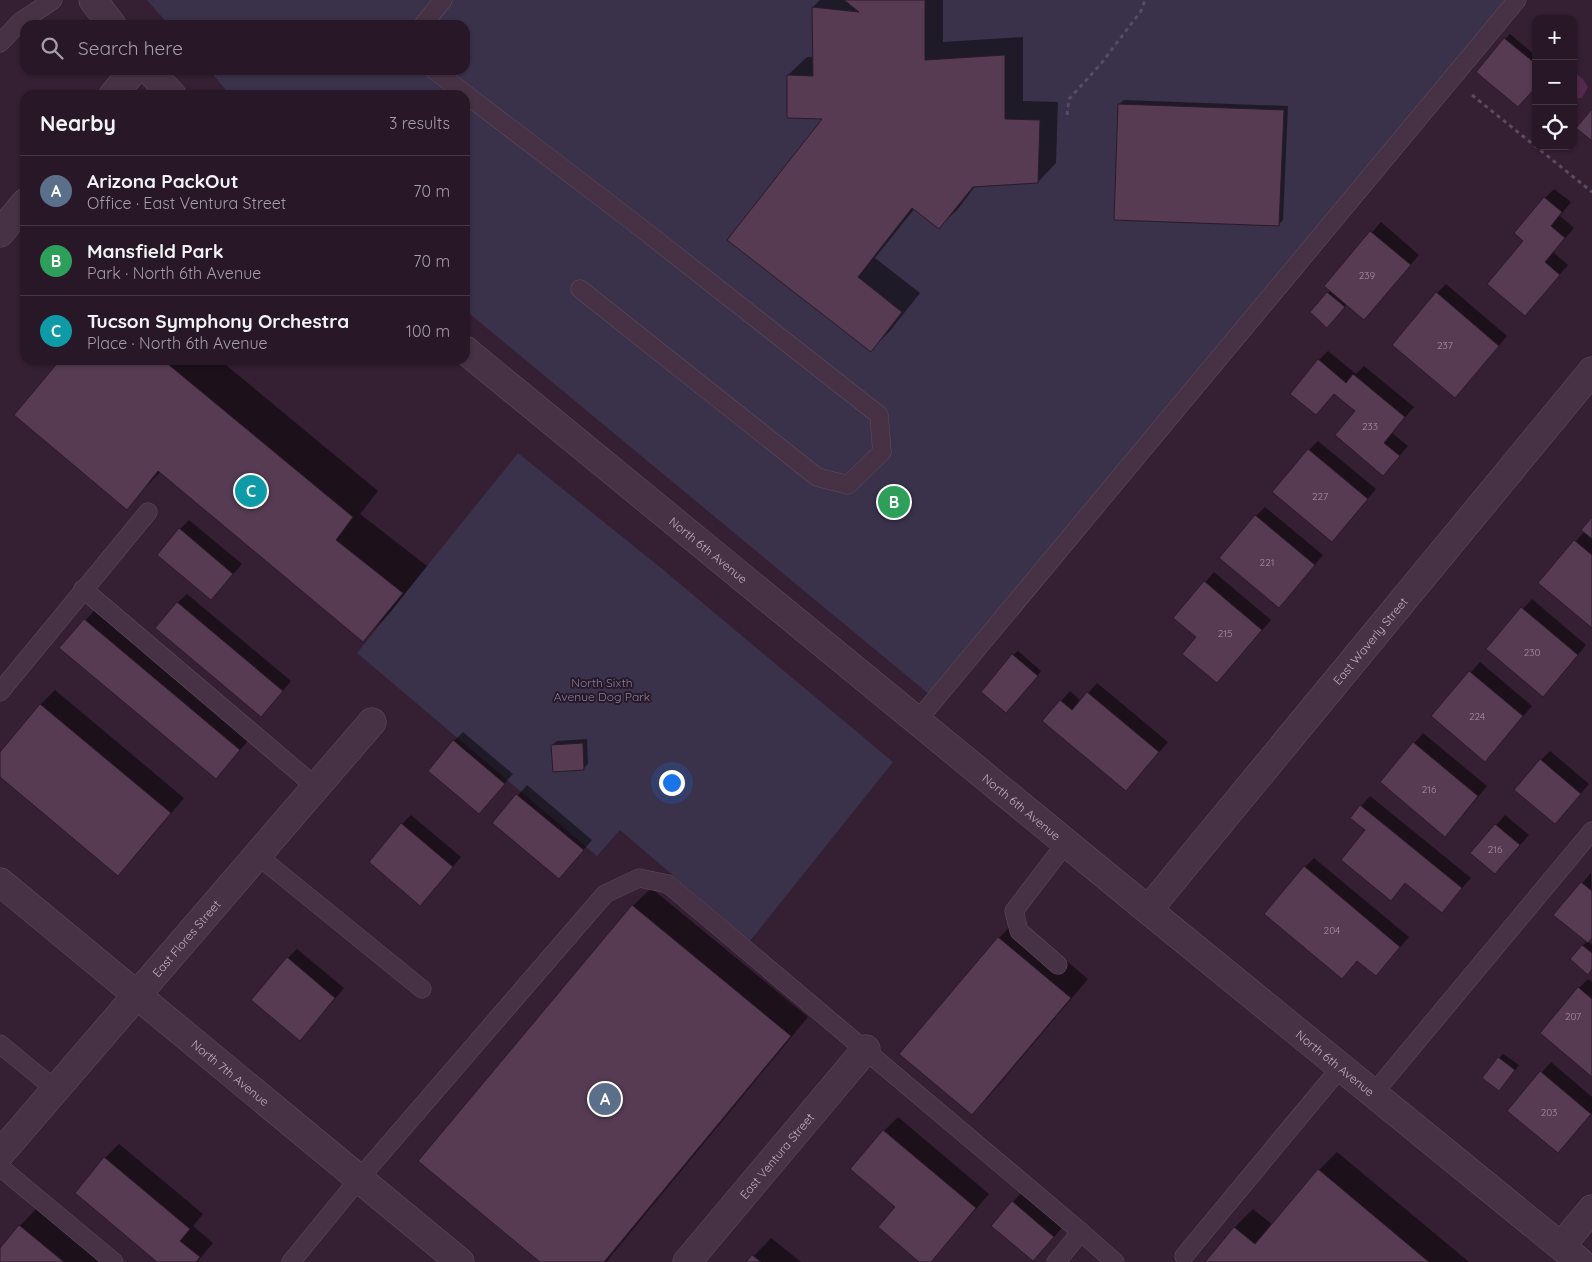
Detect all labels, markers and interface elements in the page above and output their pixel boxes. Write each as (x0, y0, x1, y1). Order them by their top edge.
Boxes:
map controls (1532, 15, 1577, 150)
button: + (1532, 15, 1577, 60)
search box (20, 20, 470, 75)
icon: search (38, 34, 66, 62)
text: Search here (78, 36, 183, 60)
button: − (1532, 60, 1577, 105)
button: locate (1532, 105, 1577, 150)
text: Nearby (40, 110, 116, 136)
text: 3 results (389, 113, 450, 133)
text: Arizona PackOut (87, 169, 238, 193)
text: A (51, 181, 61, 201)
text: 70 m (413, 181, 450, 201)
text: Office · East Ventura Street (87, 193, 286, 213)
text: Mansfield Park (87, 239, 224, 263)
text: B (51, 251, 61, 271)
text: 70 m (413, 251, 450, 271)
text: Park · North 6th Avenue (87, 263, 261, 283)
house number: 239 (1359, 269, 1376, 282)
text: Tucson Symphony Orchestra (87, 309, 349, 333)
text: C (51, 321, 61, 341)
text: 100 m (406, 321, 450, 341)
text: Place · North 6th Avenue (87, 333, 268, 353)
house number: 237 (1437, 339, 1453, 352)
house number: 233 (1362, 420, 1378, 433)
pin: C (235, 472, 267, 510)
pin: B (878, 483, 910, 521)
house number: 227 (1312, 490, 1328, 503)
street label: North 6th Avenue (667, 513, 751, 586)
house number: 221 (1260, 556, 1274, 569)
street label: East Waverly Street (1329, 594, 1410, 687)
house number: 215 (1218, 627, 1232, 640)
house number: 230 (1524, 646, 1540, 659)
park label: North Sixth Avenue Dog Park (554, 675, 650, 704)
house number: 224 (1469, 710, 1485, 723)
your location (659, 770, 685, 796)
street label: North 6th Avenue (980, 770, 1064, 843)
house number: 216 (1422, 783, 1437, 796)
house number: 216 (1488, 843, 1503, 856)
street label: East Flores Street (149, 897, 223, 980)
house number: 204 (1324, 924, 1340, 937)
house number: 207 (1565, 1010, 1581, 1023)
street label: North 6th Avenue (1293, 1026, 1378, 1099)
street label: North 7th Avenue (189, 1036, 273, 1109)
pin: A (589, 1080, 621, 1118)
house number: 203 (1541, 1106, 1557, 1119)
street label: East Ventura Street (736, 1110, 817, 1201)

